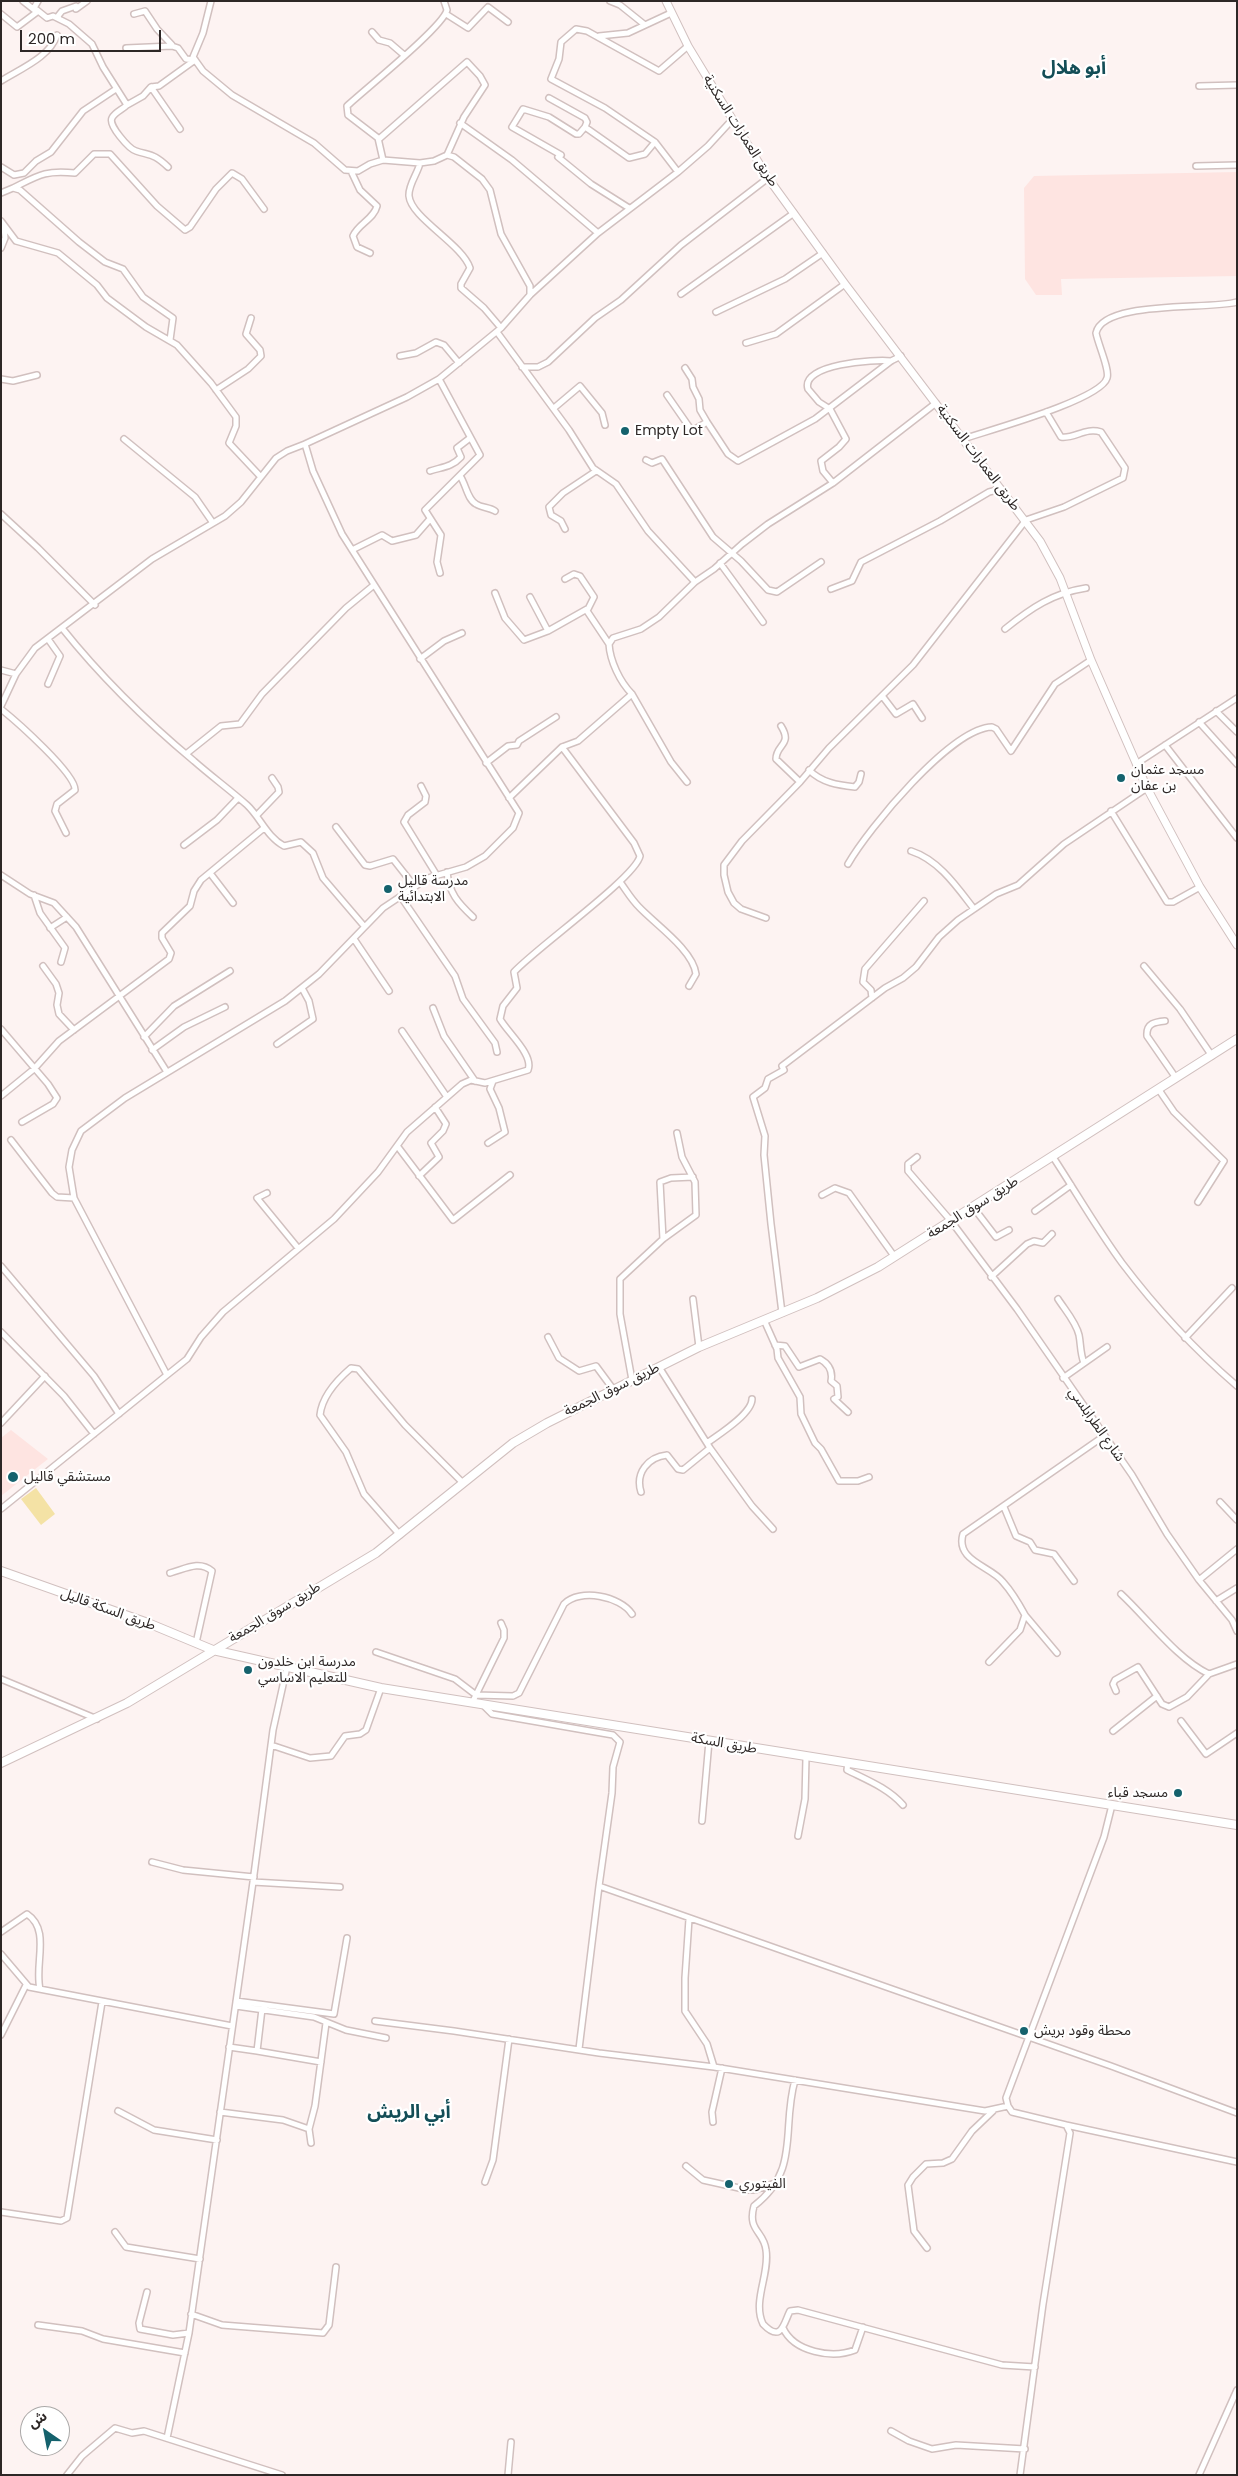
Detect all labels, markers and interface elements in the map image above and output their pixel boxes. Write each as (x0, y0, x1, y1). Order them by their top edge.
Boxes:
scale bar (22, 20, 164, 52)
text: 200 m (28, 28, 75, 49)
district label: أبو هلال (1042, 58, 1106, 80)
street label: طريق العمارات السكنية (699, 72, 781, 190)
street label: طريق العمارات السكنية (933, 401, 1023, 515)
place label: Empty Lot (635, 423, 703, 439)
marker: Empty Lot (619, 425, 631, 437)
place label: مسجد عثمان بن عفان (1131, 762, 1204, 794)
marker: مسجد عثمان بن عفان (1115, 772, 1127, 784)
place label: مدرسة قاليل الابتدائية (398, 873, 468, 906)
marker: مدرسة قاليل الابتدائية (382, 883, 394, 895)
street label: طريق سوق الجمعة (924, 1173, 1022, 1243)
street label: طريق سوق الجمعة (562, 1360, 662, 1420)
street label: شارع الطرابلسي (1064, 1385, 1128, 1465)
place label: مستشقي قاليل (24, 1469, 111, 1485)
marker: مستشقي قاليل (6, 1470, 20, 1484)
street label: طريق سوق الجمعة (226, 1579, 324, 1647)
street label: طريق السكة قاليل (58, 1585, 158, 1635)
place label: مدرسة ابن خلدون للتعليم الاساسي (258, 1654, 356, 1686)
marker: مدرسة ابن خلدون للتعليم الاساسي (242, 1664, 254, 1676)
street label: طريق السكة (690, 1730, 758, 1758)
place label: مسجد قباء (1108, 1785, 1168, 1801)
marker: مسجد قباء (1172, 1787, 1184, 1799)
place label: محطة وقود بريش (1034, 2023, 1131, 2039)
marker: محطة وقود بريش (1018, 2025, 1030, 2037)
district label: أبي الريش (367, 2102, 451, 2124)
place label: الفيتوري (739, 2176, 786, 2192)
marker: الفيتوري (723, 2178, 735, 2190)
north arrow (20, 2406, 70, 2456)
text: ش (24, 2406, 51, 2433)

